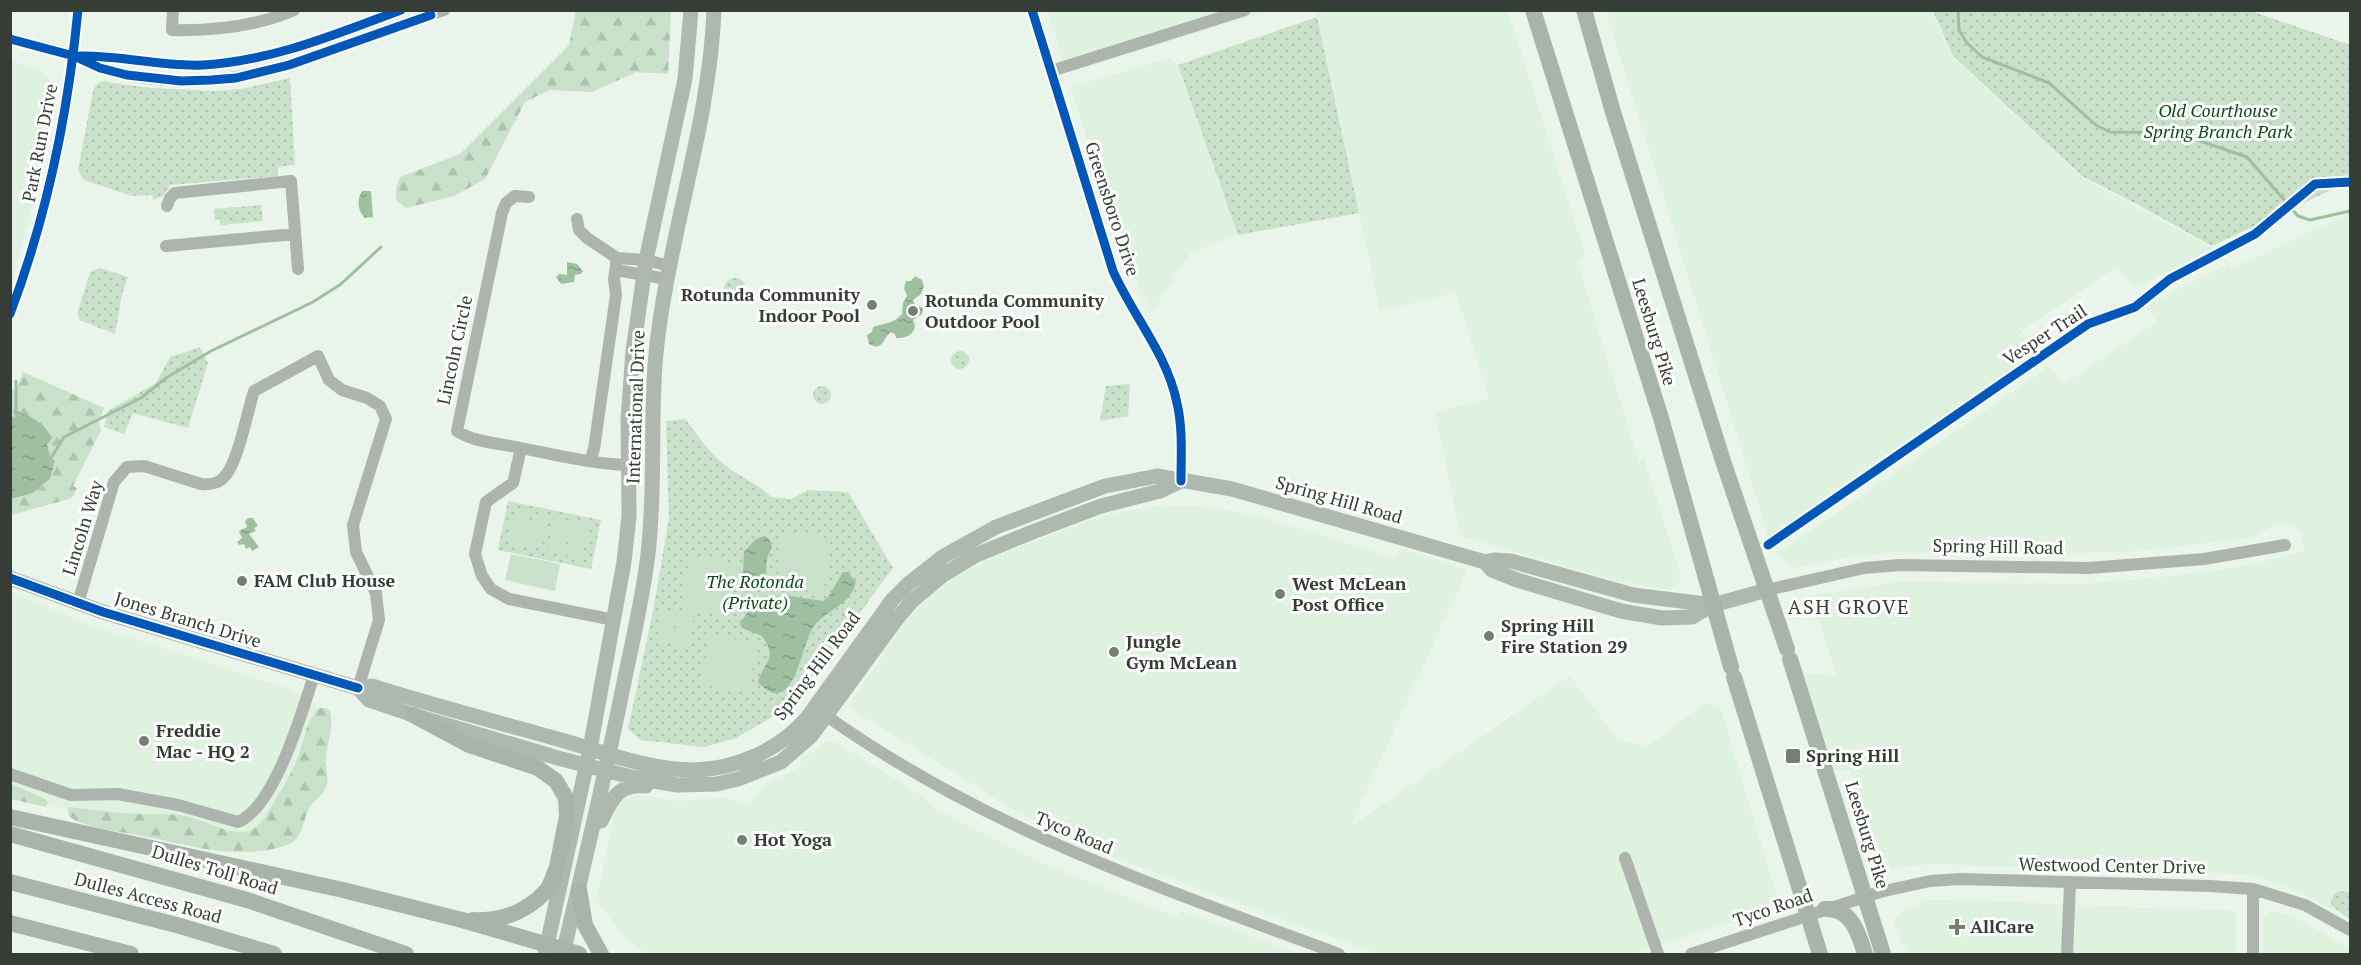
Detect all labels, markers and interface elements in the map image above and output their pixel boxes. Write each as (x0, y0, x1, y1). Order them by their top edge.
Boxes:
street label: Park Run Drive (16, 82, 62, 204)
park label: Old Courthouse Spring Branch Park (2143, 98, 2293, 143)
street label: Greensboro Drive (1080, 138, 1146, 279)
street label: Leesburg Pike (1627, 275, 1683, 388)
place label: Rotunda Community Indoor Pool (681, 282, 860, 327)
place label: Rotunda Community Outdoor Pool (925, 288, 1104, 333)
street label: Lincoln Circle (431, 293, 477, 407)
marker: Rotunda Community Indoor Pool (865, 298, 879, 312)
street label: Vesper Trail (1998, 298, 2091, 370)
marker: Rotunda Community Outdoor Pool (906, 304, 920, 318)
street label: International Drive (620, 330, 650, 484)
street label: Spring Hill Road (1273, 470, 1405, 529)
street label: Lincoln Way (56, 476, 108, 578)
street label: Spring Hill Road (1933, 533, 2064, 559)
place label: FAM Club House (254, 568, 396, 592)
park label: The Rotonda (Private) (706, 569, 804, 614)
place label: West McLean Post Office (1292, 571, 1407, 616)
marker: FAM Club House (235, 574, 249, 588)
street label: Jones Branch Drive (112, 585, 264, 653)
marker: West McLean Post Office (1273, 587, 1287, 601)
district label: ASH GROVE (1788, 593, 1910, 620)
street label: Spring Hill Road (767, 606, 865, 725)
place label: Spring Hill Fire Station 29 (1501, 613, 1628, 658)
place label: Jungle Gym McLean (1126, 629, 1237, 674)
marker: Spring Hill Fire Station 29 (1482, 629, 1496, 643)
marker: Jungle Gym McLean (1107, 645, 1121, 659)
place label: Freddie Mac - HQ 2 (156, 718, 250, 763)
marker: Freddie Mac - HQ 2 (137, 734, 151, 748)
place label: Spring Hill (1806, 743, 1899, 767)
marker: Spring Hill (1784, 747, 1802, 765)
street label: Leesburg Pike (1840, 778, 1896, 891)
street label: Tyco Road (1032, 805, 1117, 859)
place label: Hot Yoga (754, 827, 832, 851)
marker: Hot Yoga (735, 833, 749, 847)
street label: Dulles Toll Road (149, 838, 281, 900)
street label: Westwood Center Drive (2018, 851, 2206, 879)
street label: Dulles Access Road (72, 866, 225, 928)
street label: Tyco Road (1730, 882, 1816, 932)
place label: AllCare (1970, 914, 2035, 938)
marker: AllCare (1948, 918, 1966, 936)

